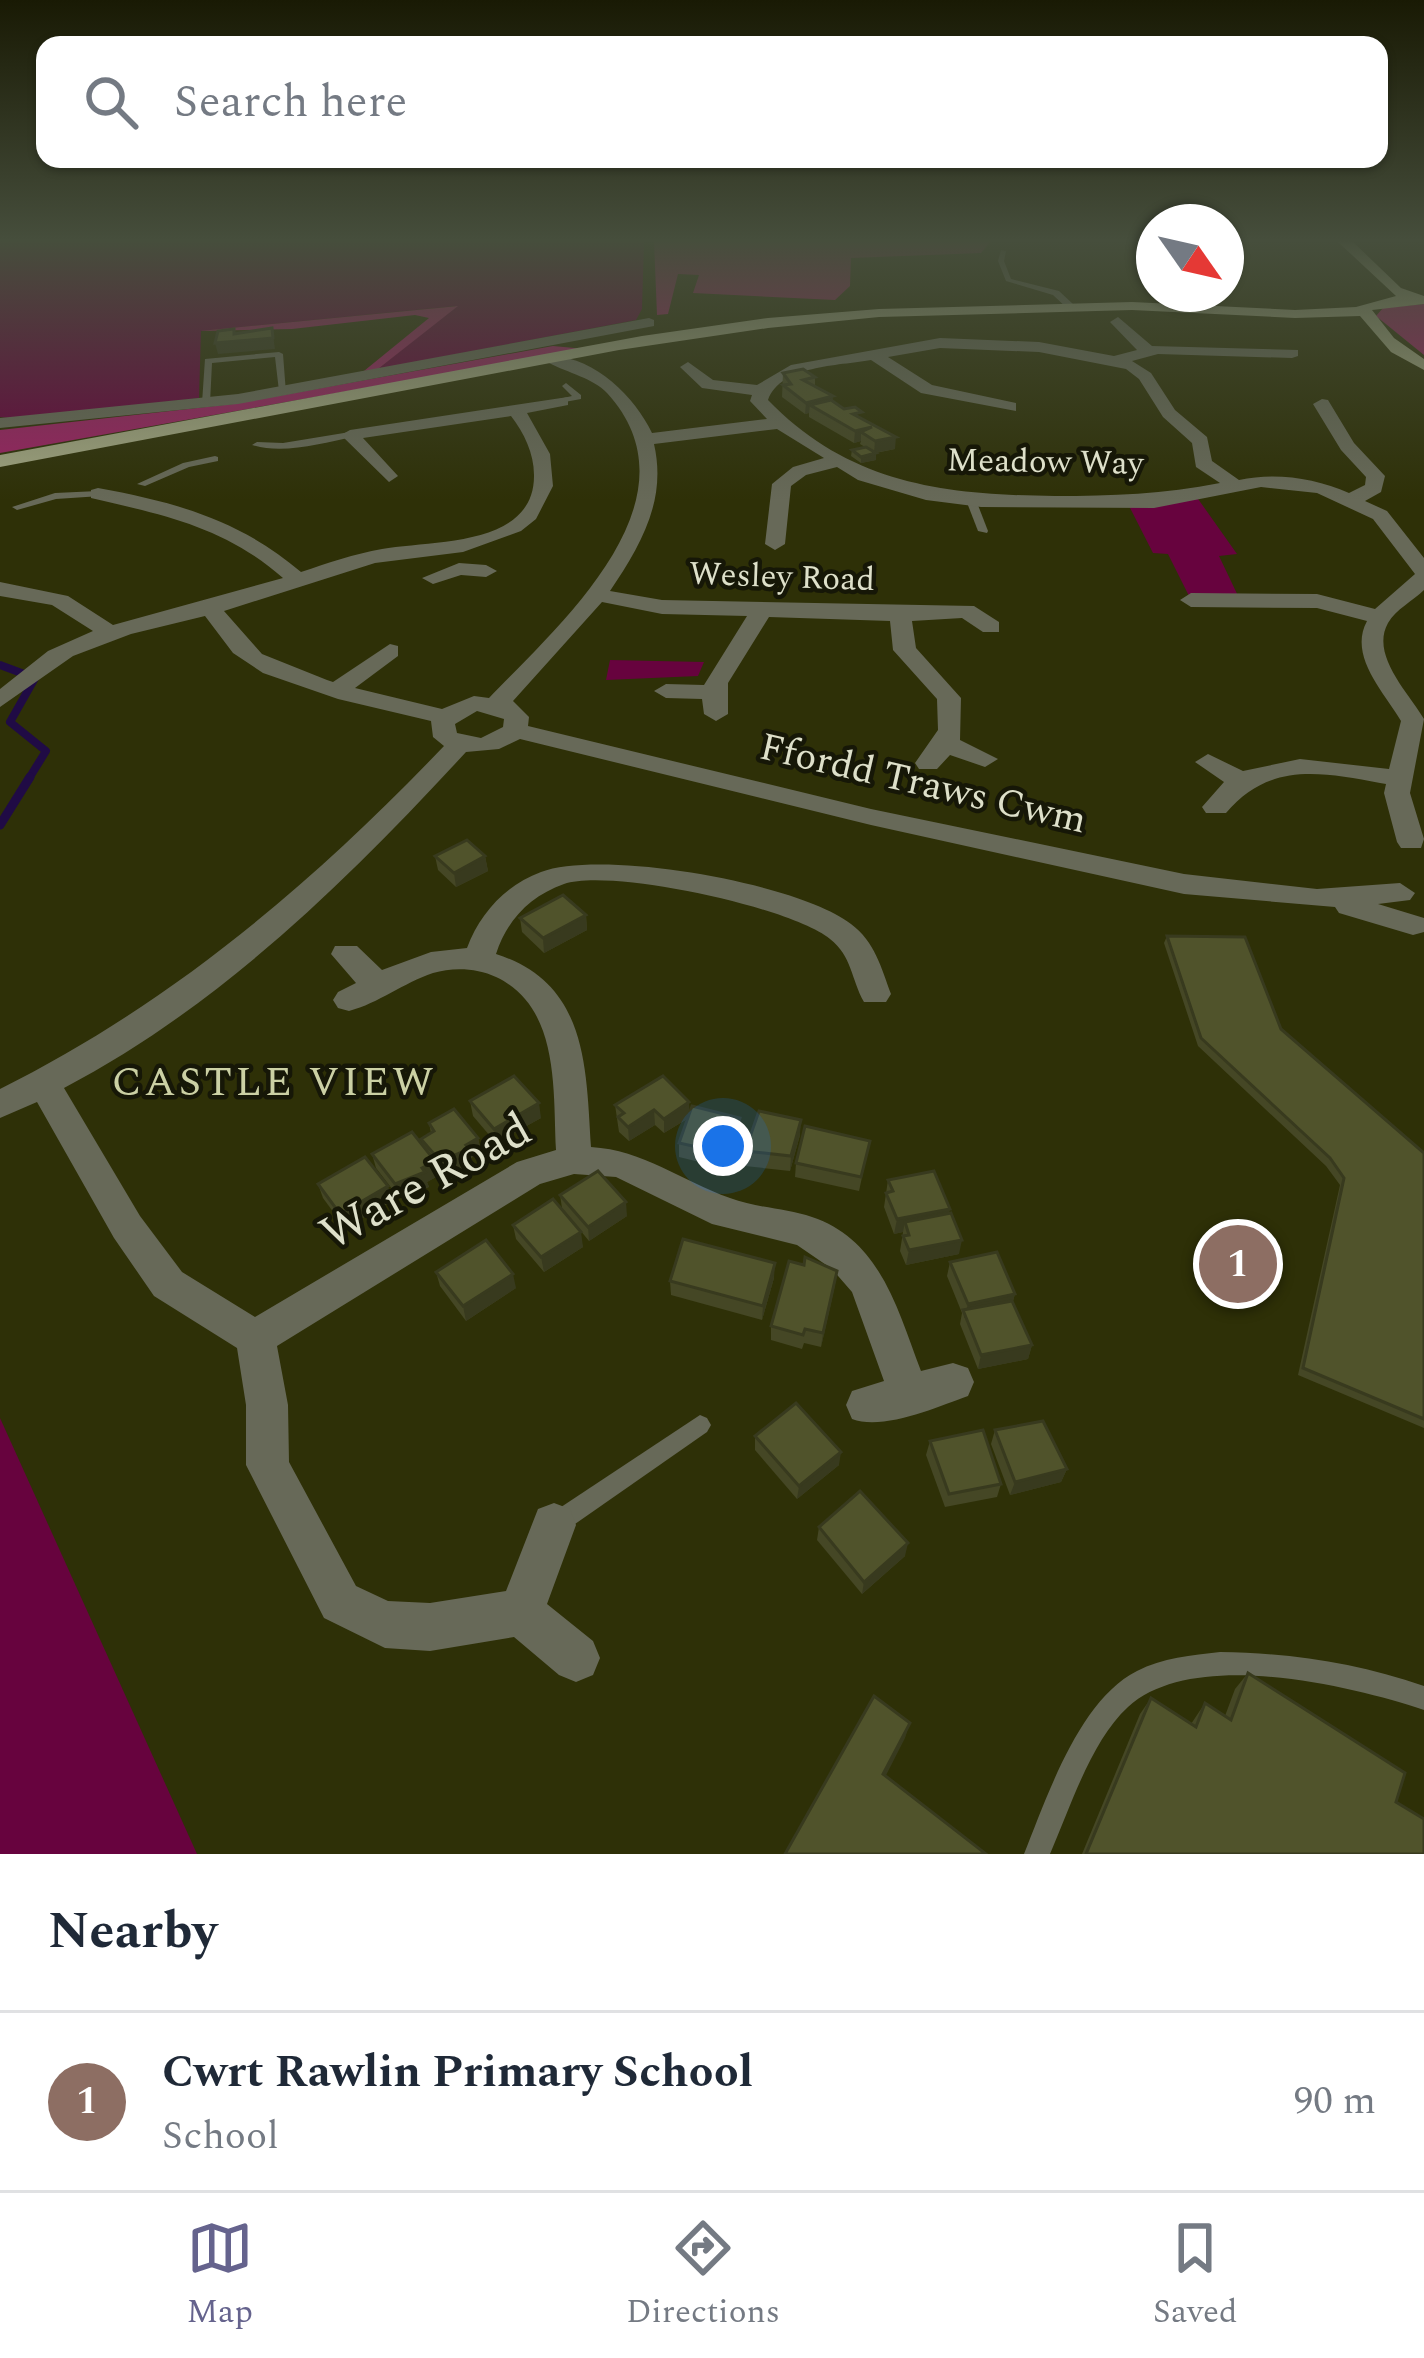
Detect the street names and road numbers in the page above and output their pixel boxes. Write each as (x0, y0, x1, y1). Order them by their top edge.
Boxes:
street label: Meadow Way (946, 435, 1145, 489)
street label: Wesley Road (688, 549, 876, 605)
street label: Ffordd Traws Cwm (754, 718, 1092, 850)
street label: Ware Road (307, 1094, 545, 1270)

